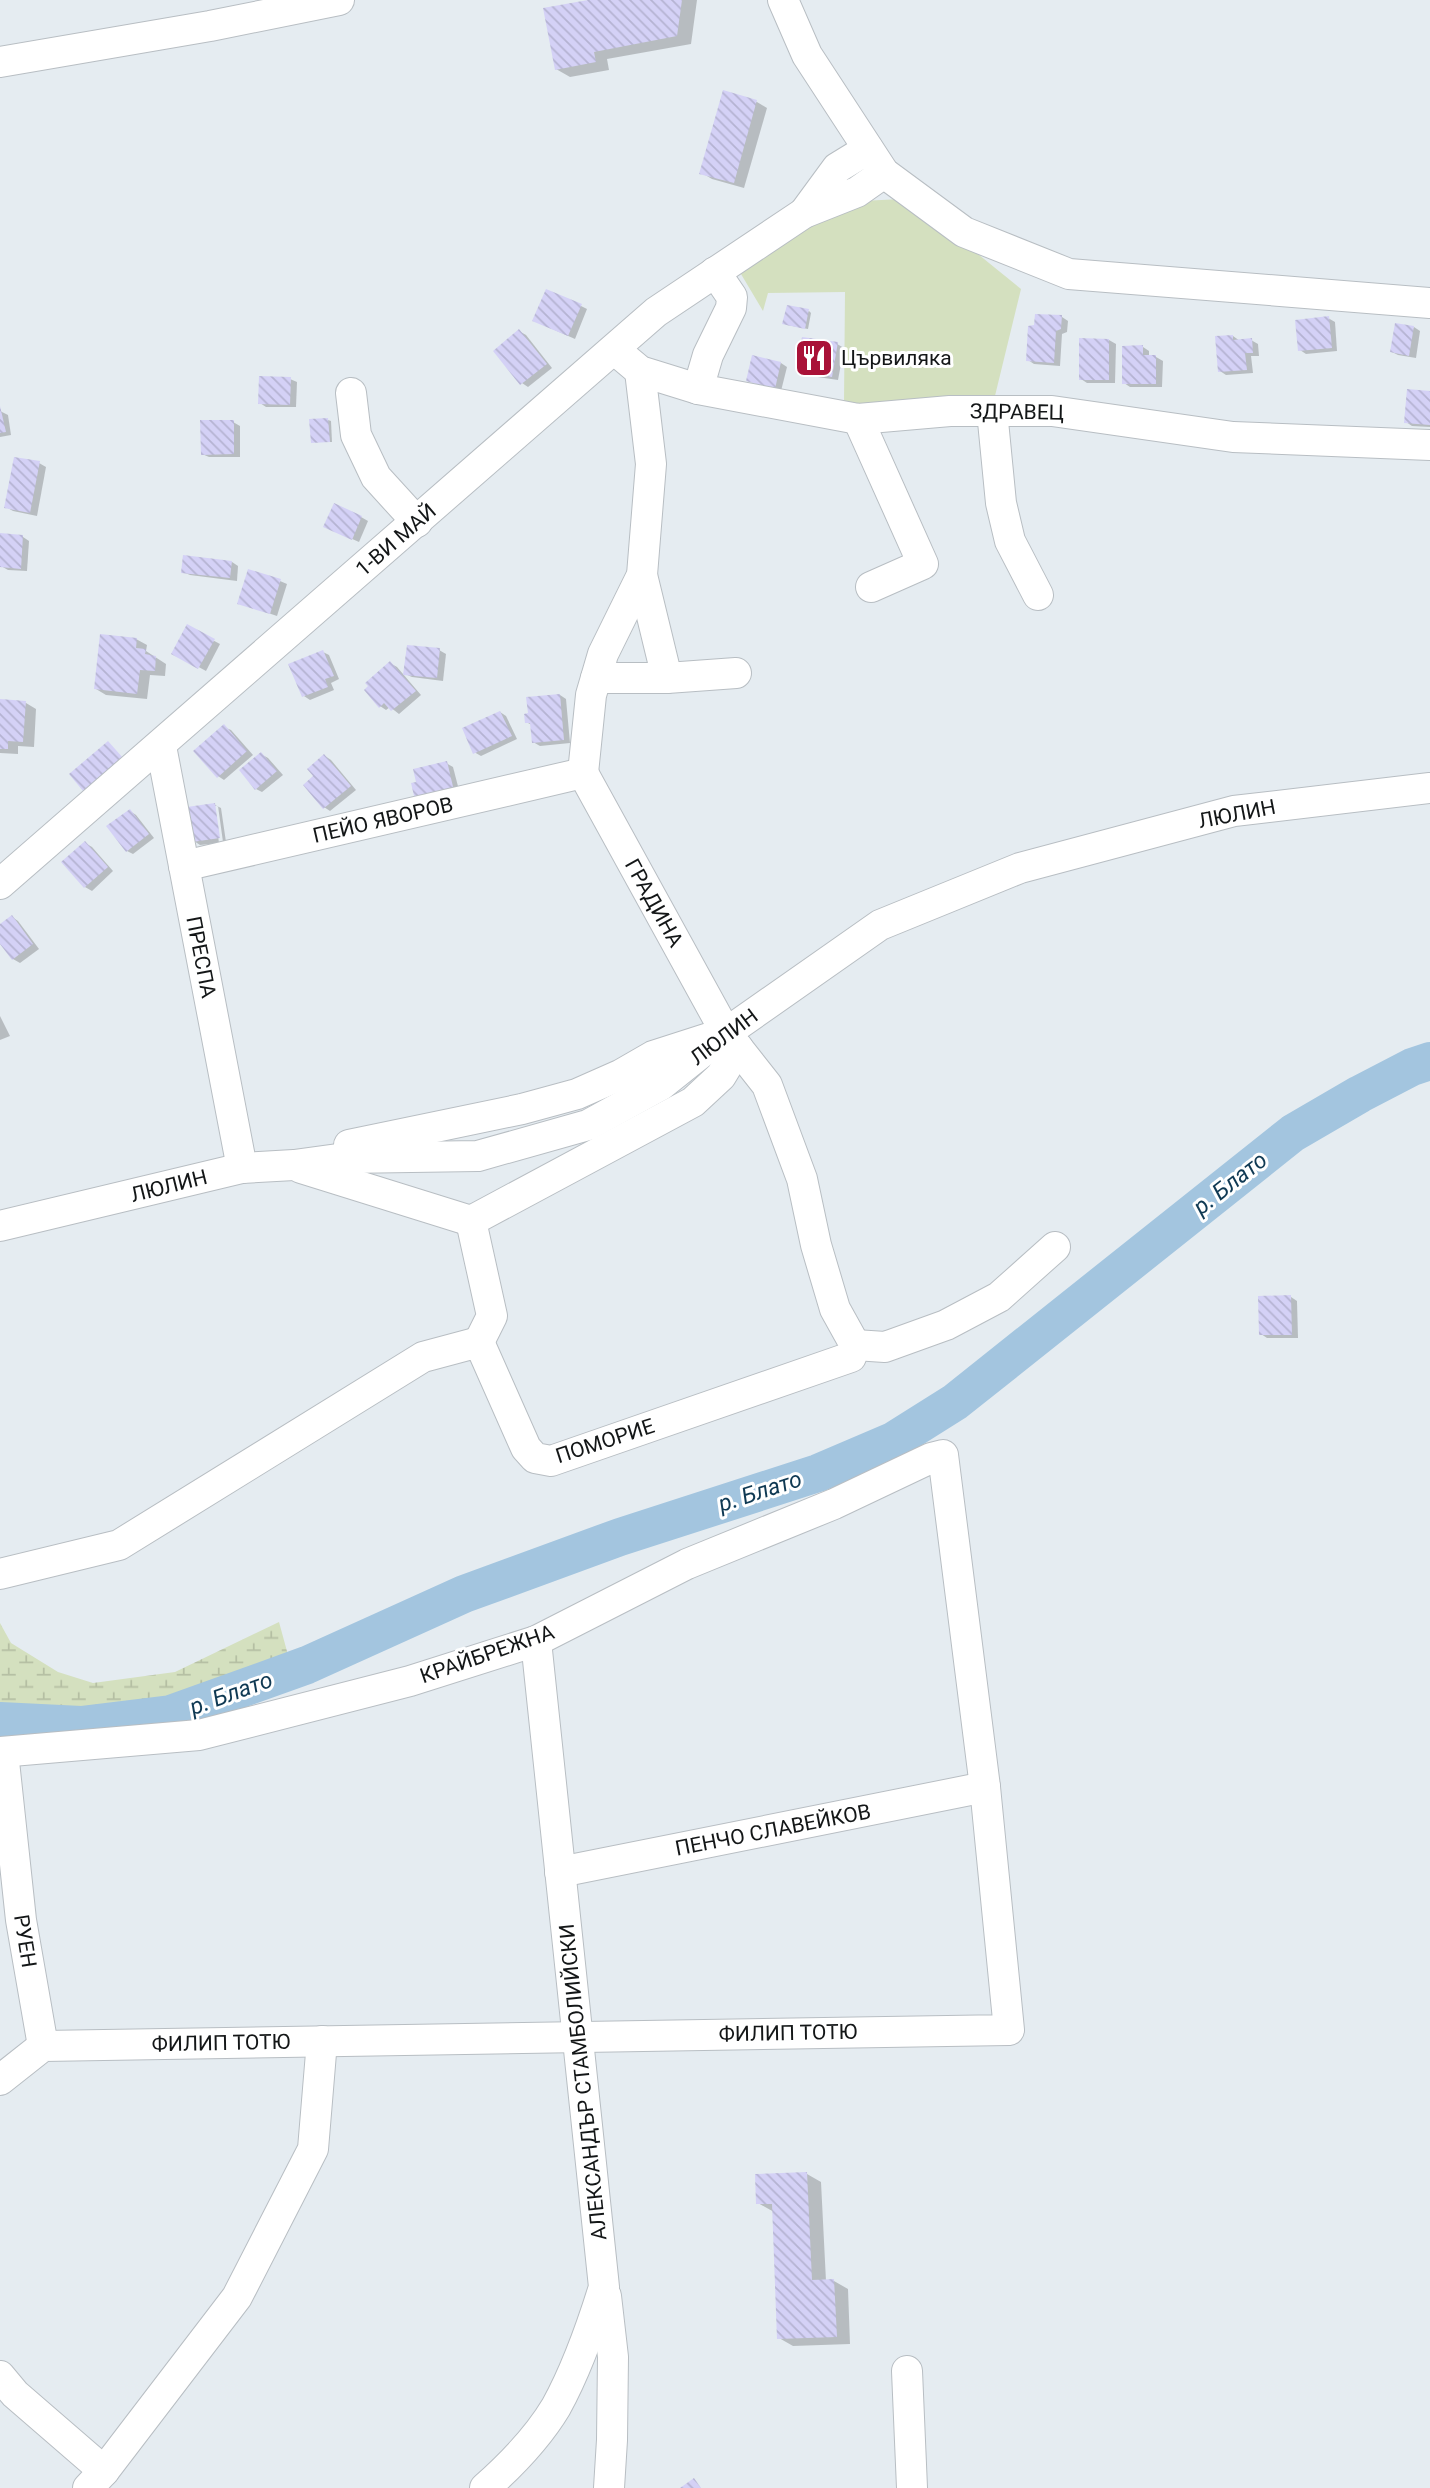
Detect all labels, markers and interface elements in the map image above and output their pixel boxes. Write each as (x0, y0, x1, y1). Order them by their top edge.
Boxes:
restaurant icon: Цървиляка (793, 337, 835, 379)
place label: Цървиляка (841, 346, 952, 370)
street label: ЗДРАВЕЦ (970, 399, 1064, 425)
street label: 1-ВИ МАЙ (351, 499, 441, 581)
street label: ПЕЙО ЯВОРОВ (311, 792, 455, 848)
street label: ЛЮЛИН (1196, 795, 1278, 833)
street label: ГРАДИНА (620, 855, 688, 952)
street label: ПРЕСПА (181, 914, 221, 1000)
street label: ЛЮЛИН (686, 1004, 762, 1070)
water label: р. Блато (1187, 1146, 1273, 1221)
street label: ЛЮЛИН (128, 1165, 210, 1207)
street label: ПОМОРИЕ (553, 1414, 657, 1468)
water label: р. Блато (714, 1465, 805, 1518)
street label: КРАЙБРЕЖНА (417, 1620, 558, 1688)
water label: р. Блато (185, 1666, 276, 1721)
street label: ПЕНЧО СЛАВЕЙКОВ (673, 1799, 873, 1861)
street label: РУЕН (9, 1913, 41, 1969)
street label: АЛЕКСАНДЪР СТАМБОЛИЙСКИ (554, 1923, 612, 2241)
street label: ФИЛИП ТОТЮ (718, 2020, 858, 2046)
street label: ФИЛИП ТОТЮ (151, 2030, 291, 2056)

